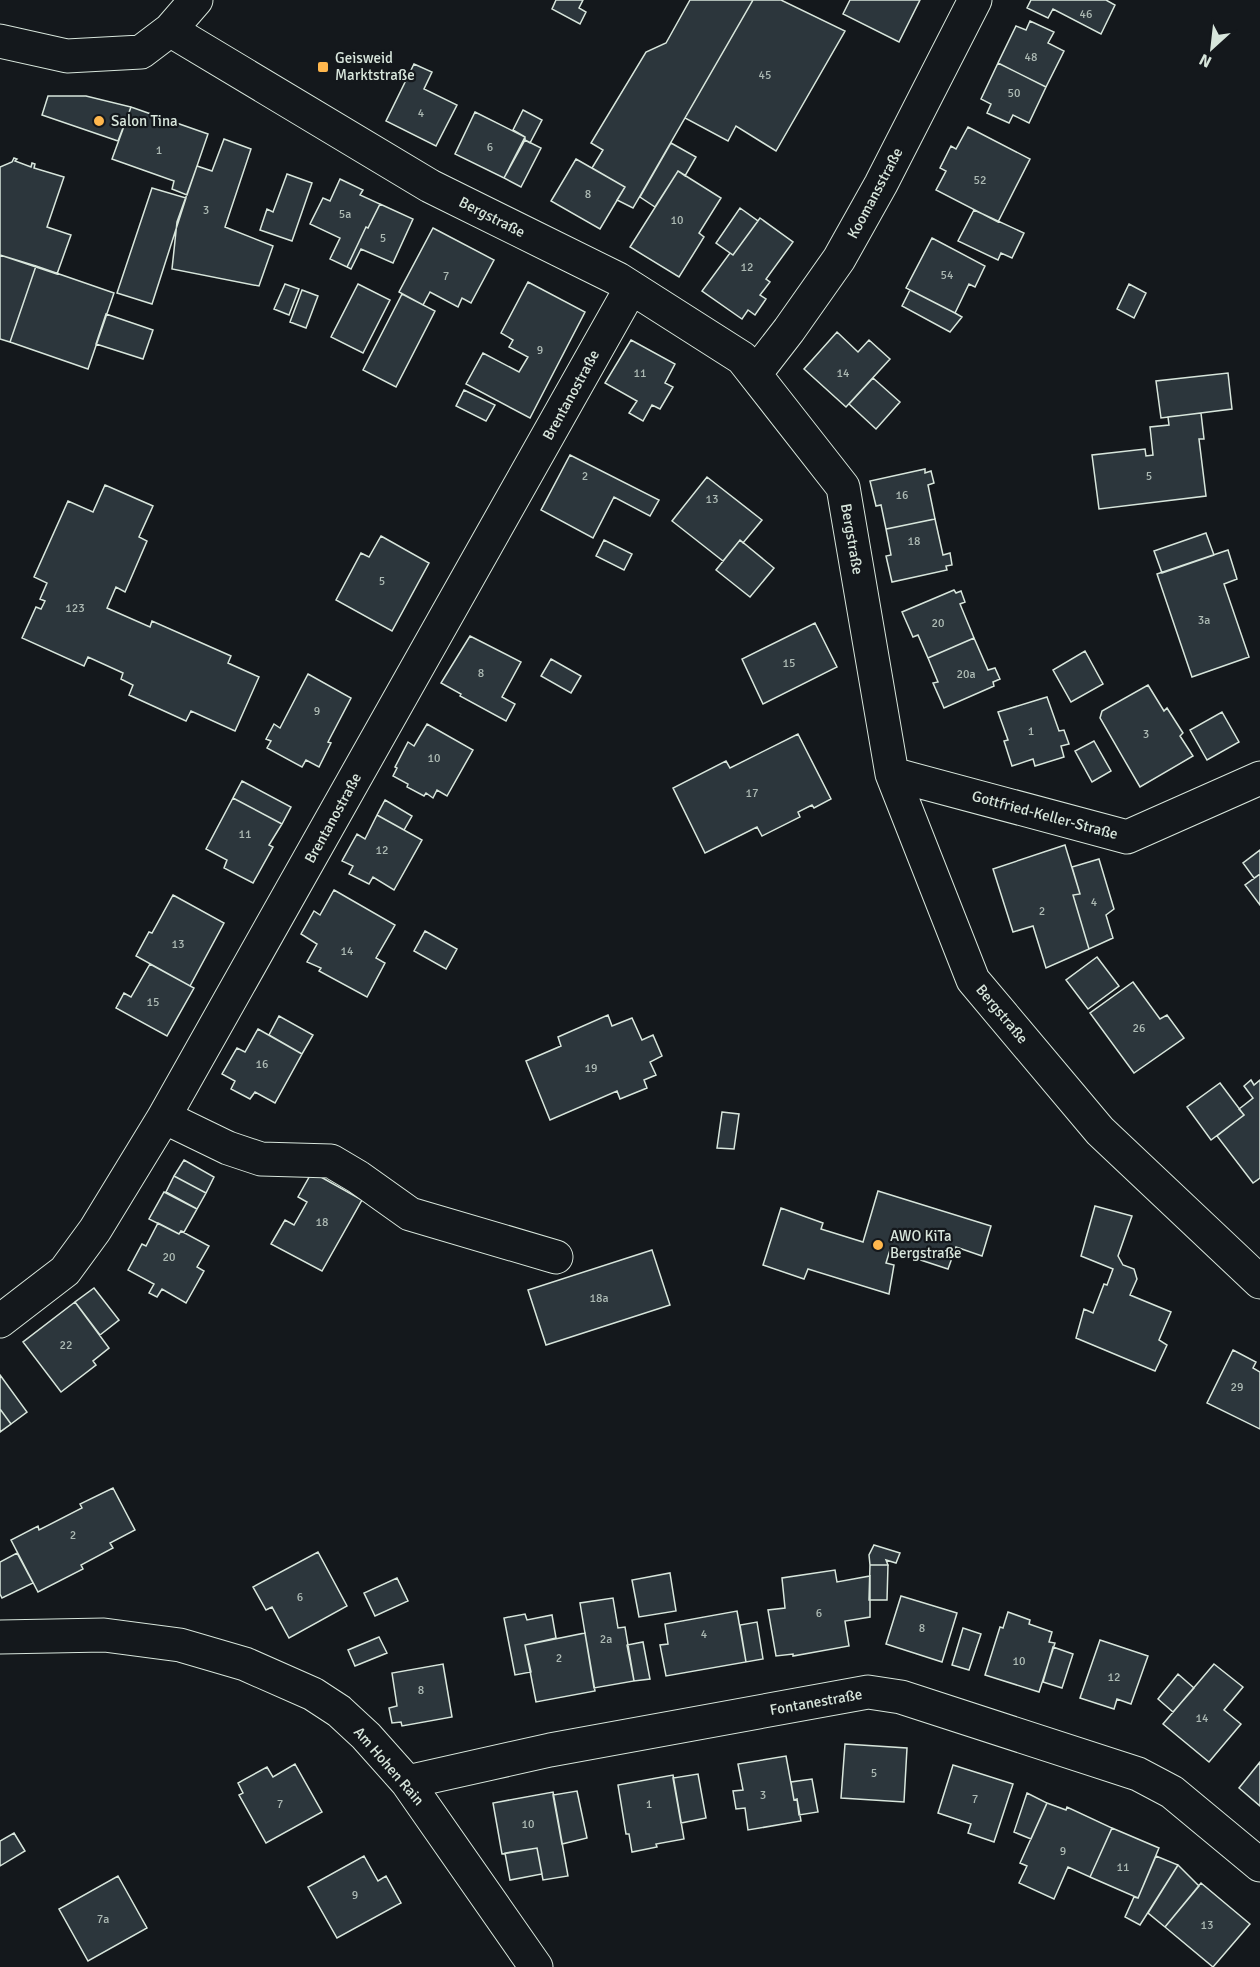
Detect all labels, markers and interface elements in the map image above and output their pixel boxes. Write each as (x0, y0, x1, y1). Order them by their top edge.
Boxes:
house number: 46 (1080, 7, 1092, 22)
north arrow (1182, 18, 1242, 78)
place label: Geisweid Marktstraße (335, 49, 415, 84)
text: N (1196, 49, 1215, 72)
house number: 48 (1025, 50, 1037, 65)
marker: Geisweid Marktstraße (316, 60, 330, 74)
house number: 45 (759, 68, 771, 83)
house number: 50 (1008, 86, 1020, 101)
house number: 4 (418, 106, 425, 121)
place label: Salon Tina (111, 112, 178, 130)
marker: Salon Tina (92, 114, 106, 128)
house number: 6 (487, 140, 493, 155)
house number: 1 (156, 143, 162, 158)
street label: Koomansstraße (843, 144, 907, 242)
house number: 52 (974, 173, 986, 188)
house number: 8 (585, 187, 591, 202)
street label: Bergstraße (456, 193, 528, 241)
house number: 3 (203, 203, 209, 218)
house number: 5a (339, 207, 351, 222)
house number: 10 (671, 213, 683, 228)
house number: 5 (380, 231, 386, 246)
house number: 12 (741, 260, 753, 275)
house number: 54 (941, 268, 954, 283)
house number: 7 (443, 269, 449, 284)
house number: 9 (537, 343, 543, 358)
street label: Brentanostraße (539, 347, 603, 443)
house number: 11 (634, 366, 646, 381)
house number: 14 (837, 366, 850, 381)
house number: 2 (582, 469, 588, 484)
house number: 5 (1146, 469, 1152, 484)
house number: 16 (896, 488, 908, 503)
house number: 13 (706, 492, 718, 507)
street label: Bergstraße (837, 502, 867, 576)
house number: 18 (908, 534, 920, 549)
house number: 5 (379, 574, 385, 589)
house number: 123 (65, 601, 85, 616)
house number: 3a (1198, 613, 1210, 628)
house number: 20 (932, 616, 944, 631)
house number: 15 (783, 656, 795, 671)
house number: 8 (478, 666, 484, 681)
house number: 20a (956, 667, 976, 682)
house number: 9 (314, 704, 320, 719)
house number: 1 (1028, 724, 1034, 739)
house number: 3 (1143, 727, 1149, 742)
house number: 10 (428, 751, 440, 766)
street label: Brentanostraße (301, 770, 365, 866)
house number: 17 (746, 786, 758, 801)
street label: Gottfried-Keller-Straße (970, 787, 1120, 843)
house number: 11 (239, 827, 251, 842)
house number: 12 (376, 843, 388, 858)
house number: 4 (1091, 895, 1098, 910)
house number: 2 (1039, 904, 1045, 919)
house number: 13 (172, 937, 184, 952)
house number: 14 (341, 944, 354, 959)
street label: Bergstraße (972, 981, 1032, 1047)
house number: 15 (147, 995, 159, 1010)
house number: 26 (1133, 1021, 1145, 1036)
house number: 16 (256, 1057, 268, 1072)
house number: 19 (585, 1061, 597, 1076)
house number: 18 (316, 1215, 328, 1230)
place label: AWO KiTa Bergstraße (890, 1227, 962, 1262)
marker: AWO KiTa Bergstraße (871, 1238, 885, 1252)
house number: 20 (163, 1250, 175, 1265)
house number: 18a (589, 1291, 609, 1306)
house number: 22 (60, 1338, 72, 1353)
house number: 29 (1231, 1380, 1243, 1395)
house number: 2 (70, 1528, 76, 1543)
house number: 6 (297, 1590, 303, 1605)
house number: 6 (816, 1606, 822, 1621)
house number: 8 (919, 1621, 925, 1636)
house number: 4 (701, 1627, 708, 1642)
house number: 2a (600, 1632, 612, 1647)
house number: 2 (556, 1651, 562, 1666)
house number: 10 (1013, 1654, 1025, 1669)
house number: 12 (1108, 1670, 1120, 1685)
house number: 8 (418, 1683, 424, 1698)
street label: Fontanestraße (768, 1685, 864, 1719)
house number: 14 (1196, 1711, 1209, 1726)
street label: Am Hohen Rain (350, 1723, 428, 1809)
house number: 5 (871, 1766, 877, 1781)
house number: 3 (760, 1788, 766, 1803)
house number: 7 (972, 1792, 978, 1807)
house number: 7 (277, 1797, 283, 1812)
house number: 1 (646, 1797, 652, 1812)
house number: 10 (522, 1817, 534, 1832)
house number: 9 (1060, 1844, 1066, 1859)
house number: 11 (1117, 1860, 1129, 1875)
house number: 9 (352, 1888, 358, 1903)
house number: 7a (97, 1912, 109, 1927)
house number: 13 (1201, 1918, 1213, 1933)

